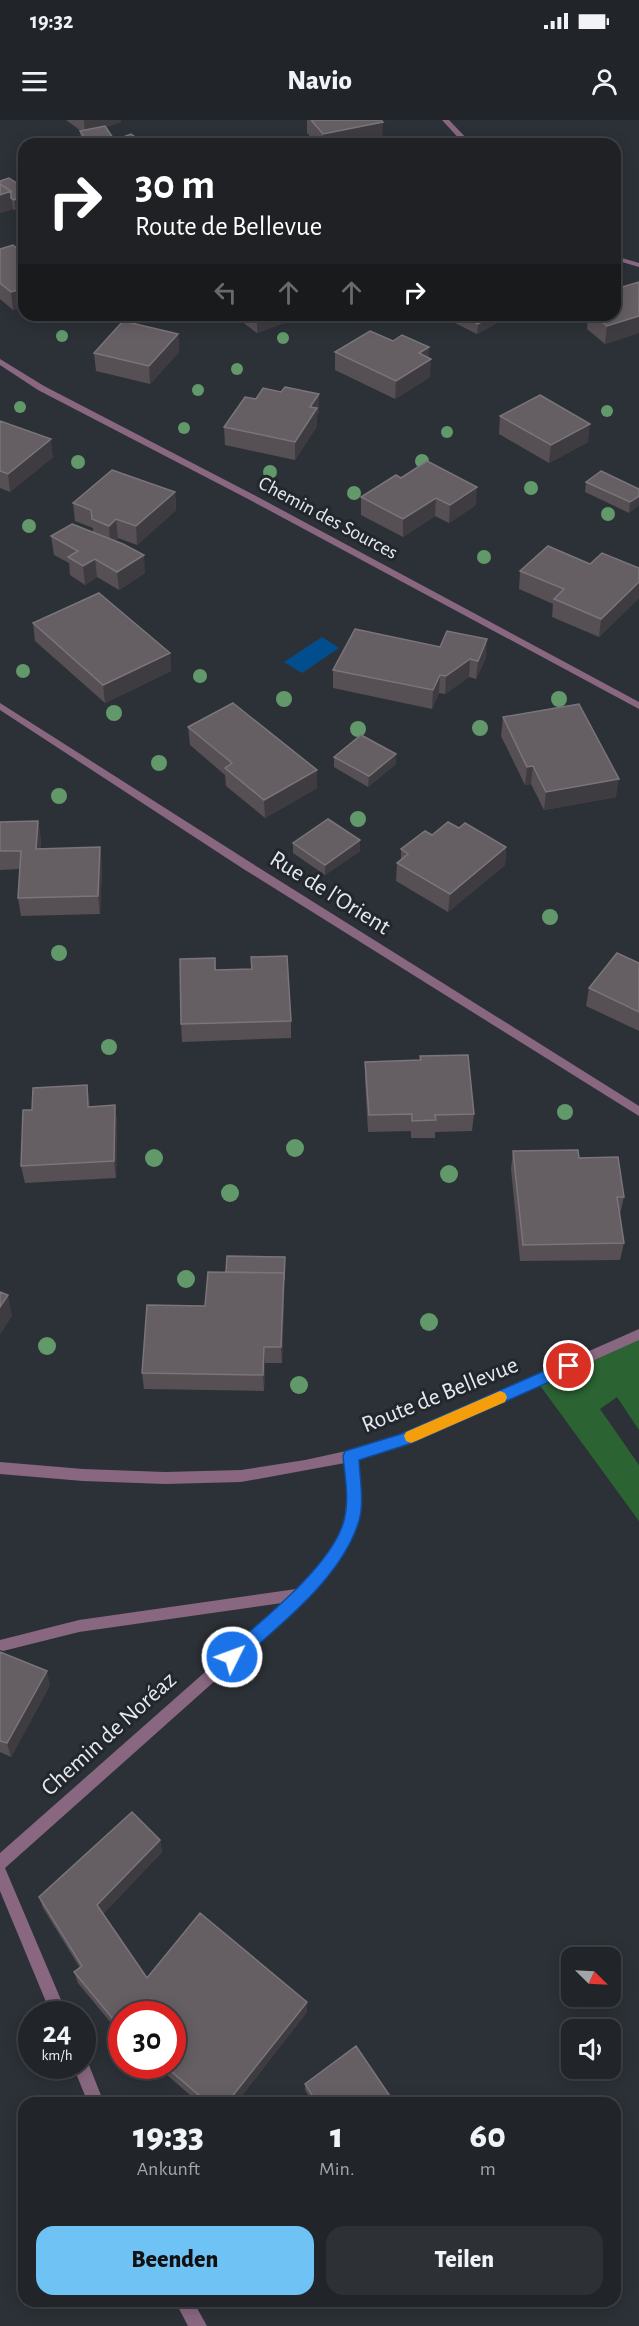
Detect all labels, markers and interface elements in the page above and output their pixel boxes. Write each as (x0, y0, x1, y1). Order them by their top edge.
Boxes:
text: 19:32 (30, 10, 73, 32)
icon: menu (18, 65, 51, 98)
icon: person (588, 65, 621, 98)
text: Navio (287, 67, 352, 94)
icon: right (36, 162, 114, 240)
text: 30 m (135, 164, 215, 206)
text: Route de Bellevue (135, 213, 322, 240)
icon: left (209, 276, 242, 309)
icon: ahead (272, 276, 305, 309)
icon: ahead (335, 276, 368, 309)
icon: right (398, 276, 431, 309)
street label: Chemin des Sources (255, 473, 401, 563)
street label: Rue de l'Orient (266, 847, 395, 940)
pin (543, 1340, 594, 1391)
icon: arrive (552, 1349, 585, 1382)
street label: Route de Bellevue (358, 1353, 522, 1437)
position arrow (200, 1625, 264, 1689)
street label: Chemin de Noréaz (37, 1667, 181, 1800)
north arrow (561, 1947, 621, 2007)
map controls (561, 1947, 621, 2079)
speed limit sign: 30 (108, 2001, 186, 2079)
text: 24 (42, 2018, 72, 2048)
button: sound (561, 2019, 621, 2079)
text: km/h (42, 2048, 72, 2063)
text: 19:33 (133, 2118, 204, 2154)
text: 1 (330, 2118, 343, 2154)
text: 60 (470, 2118, 506, 2154)
text: Ankunft (137, 2159, 200, 2179)
text: Min. (319, 2159, 355, 2179)
text: m (480, 2159, 496, 2179)
button: Beenden (36, 2226, 314, 2295)
button: Teilen (326, 2226, 603, 2295)

